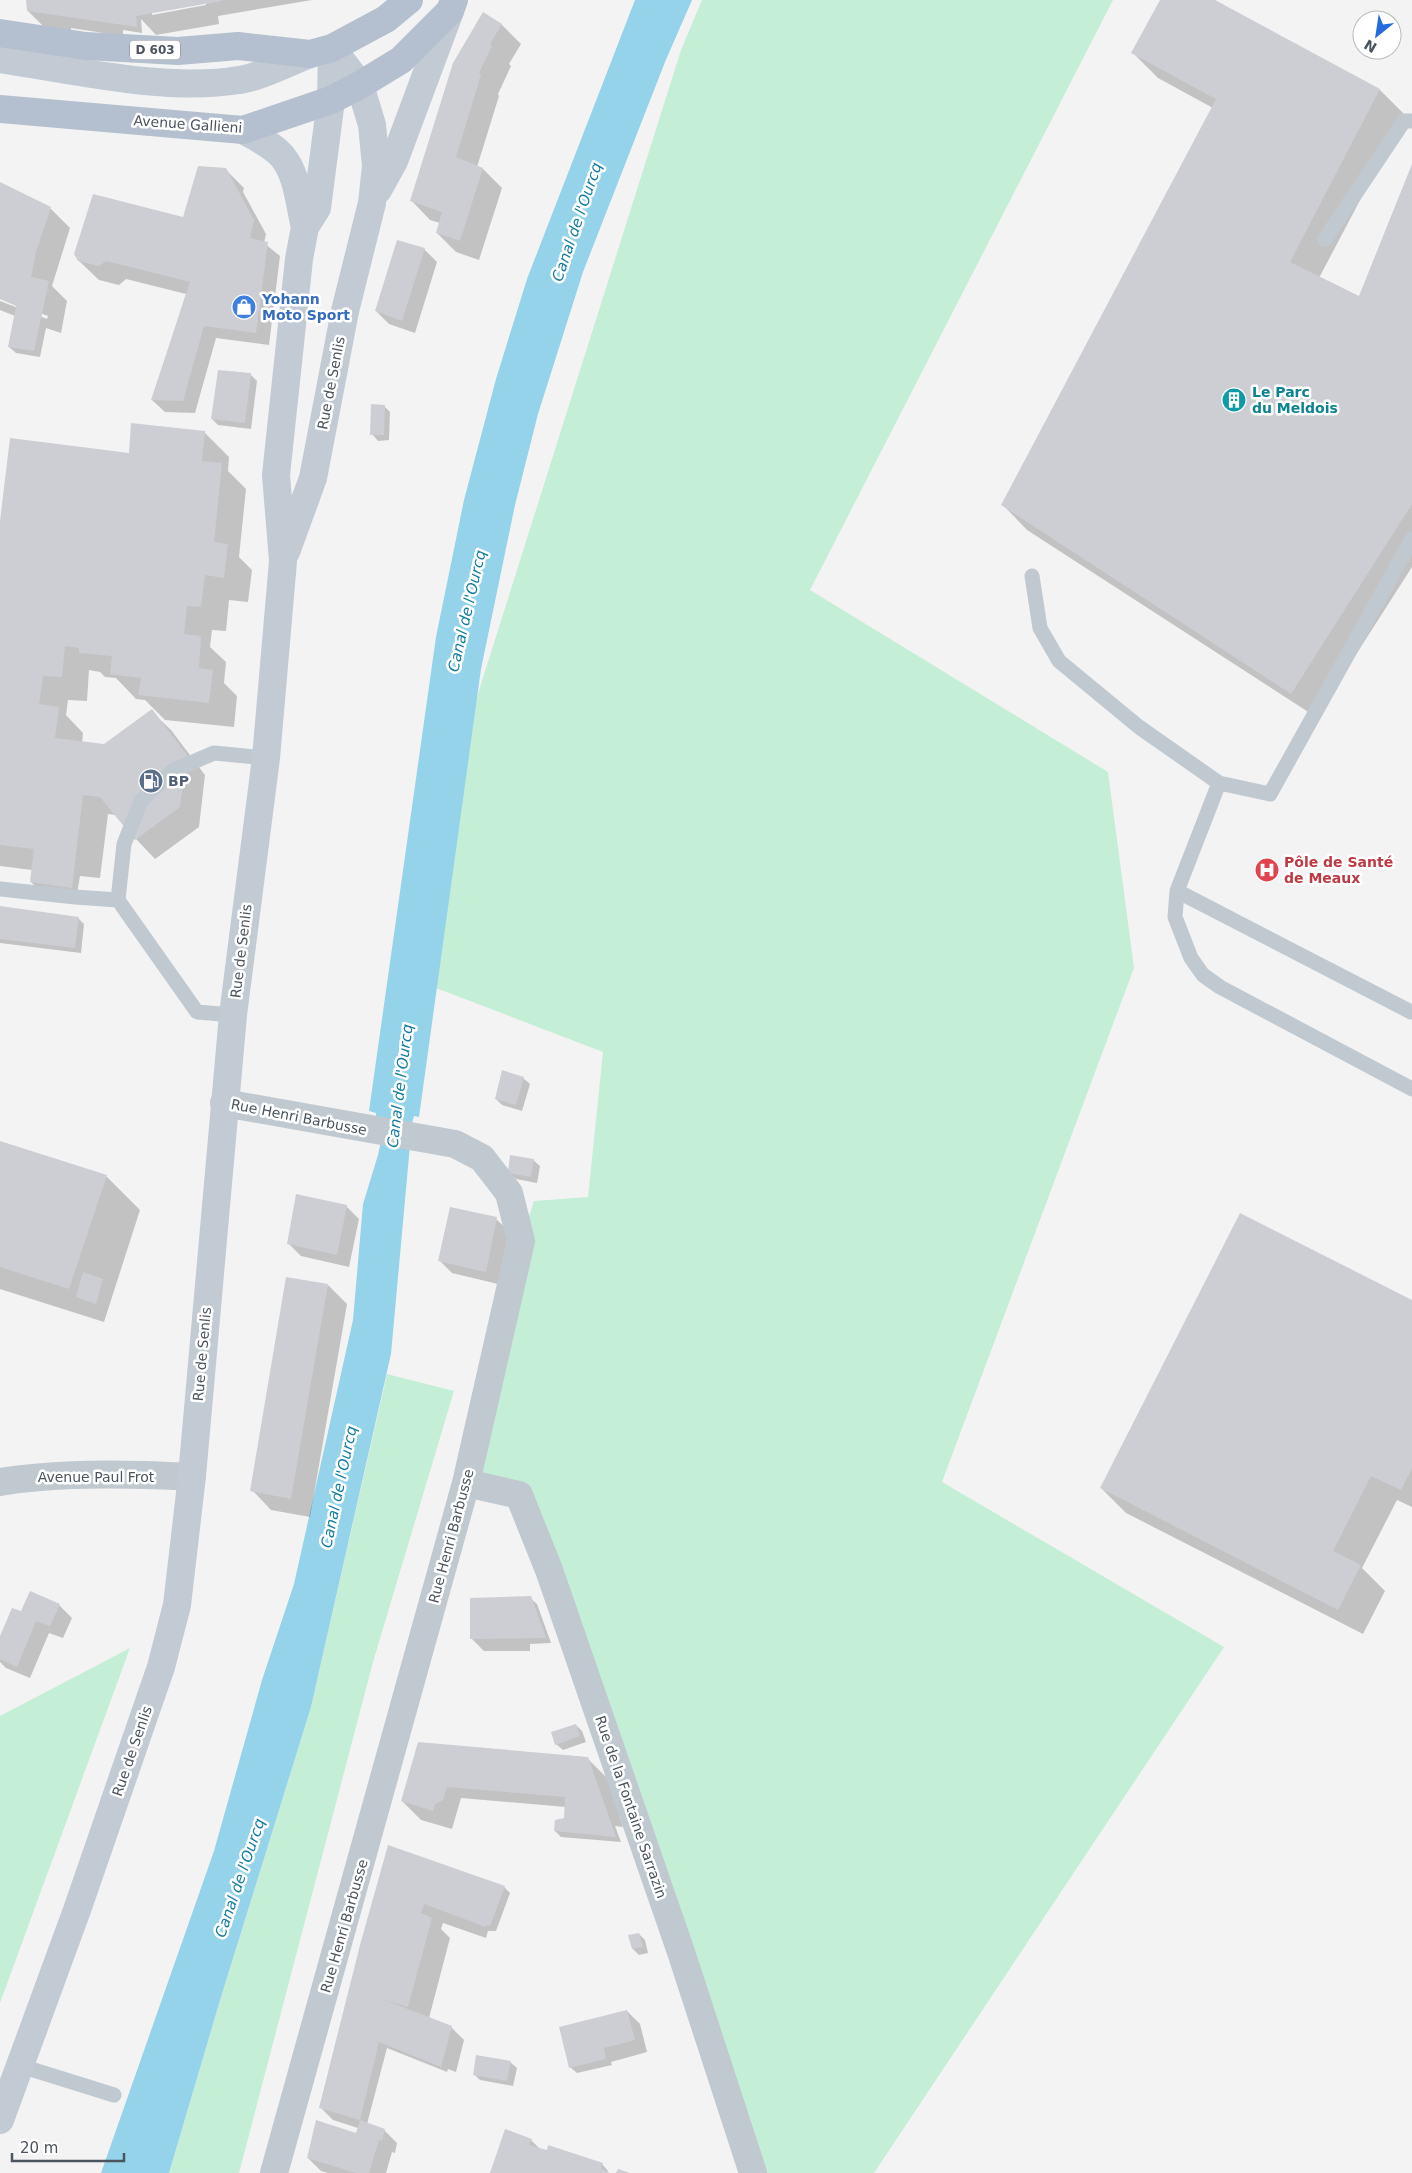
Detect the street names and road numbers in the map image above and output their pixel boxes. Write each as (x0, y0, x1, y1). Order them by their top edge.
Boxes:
road number: D 603 (130, 40, 180, 60)
street label: Avenue Gallieni (133, 112, 243, 136)
street label: Rue de Senlis (314, 335, 348, 431)
street label: Rue de Senlis (227, 903, 255, 999)
street label: Rue Henri Barbusse (230, 1096, 368, 1138)
street label: Rue de Senlis (190, 1306, 214, 1402)
street label: Rue Henri Barbusse (425, 1467, 477, 1605)
street label: Avenue Paul Frot (38, 1469, 155, 1485)
street label: Rue de Senlis (109, 1704, 155, 1798)
street label: Rue de la Fontaine Sarrazin (592, 1714, 670, 1900)
street label: Rue Henri Barbusse (317, 1857, 371, 1995)

